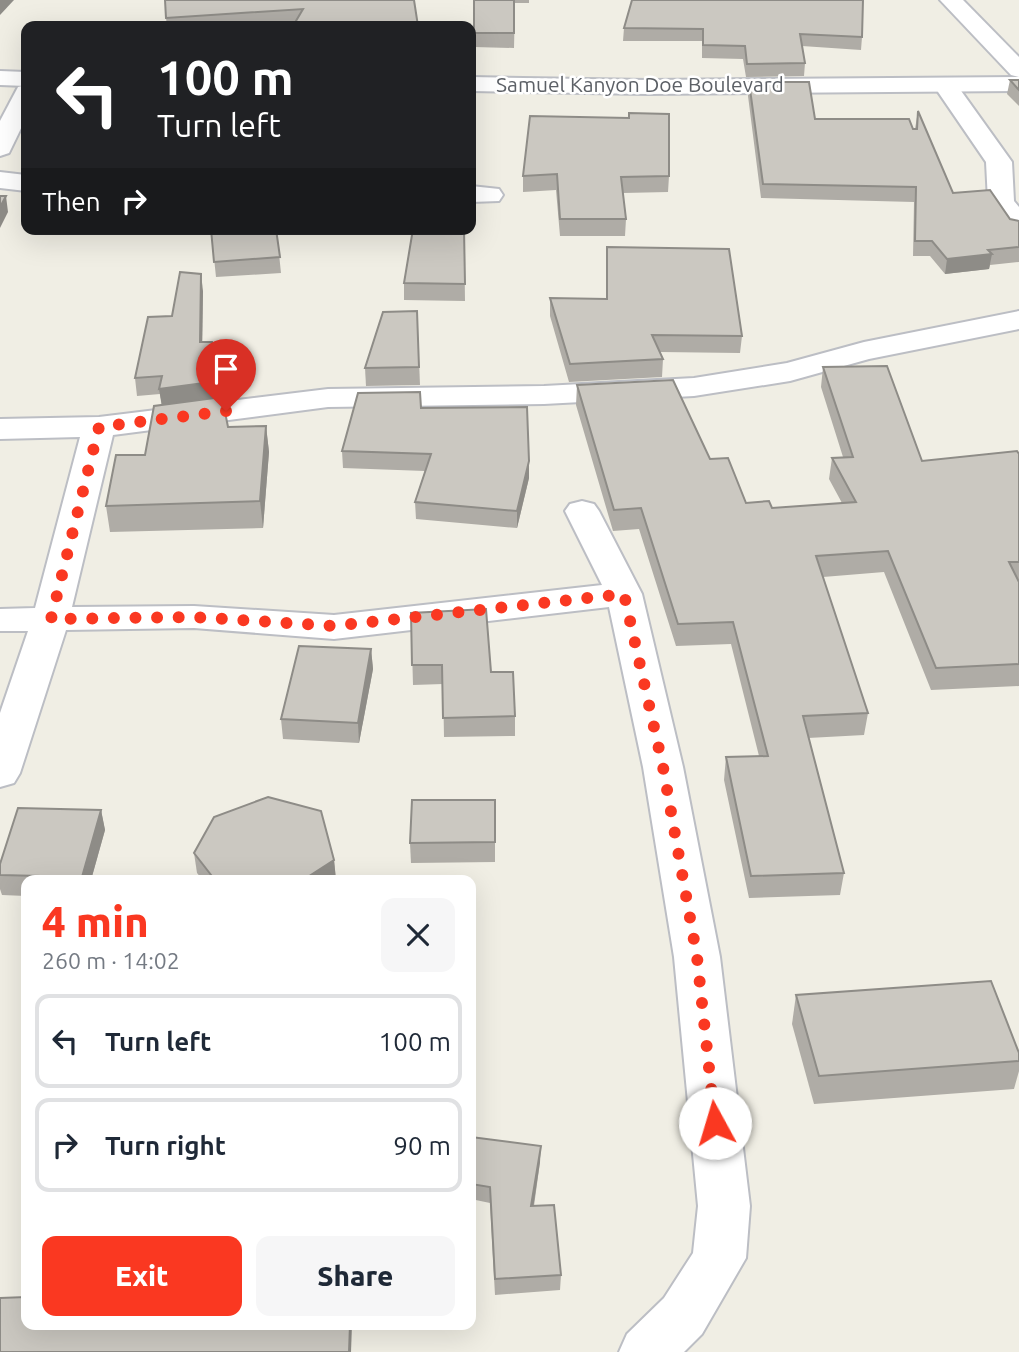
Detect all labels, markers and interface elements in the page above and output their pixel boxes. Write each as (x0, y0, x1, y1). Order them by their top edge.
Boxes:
icon: left (42, 49, 133, 140)
text: 100 m (157, 49, 294, 104)
street label: Samuel Kanyon Doe Boulevard (496, 72, 784, 96)
text: Turn left (157, 107, 281, 143)
icon: right (115, 182, 153, 220)
text: Then (42, 187, 101, 216)
pin (196, 339, 256, 411)
icon: arrive (207, 350, 245, 388)
text: 4 min (42, 898, 149, 945)
button: close (381, 898, 455, 972)
text: 260 m · 14:02 (42, 948, 180, 973)
icon: left (46, 1022, 84, 1060)
text: Turn left (105, 1027, 211, 1056)
text: 100 m (379, 1027, 451, 1056)
position arrow (678, 1086, 752, 1160)
icon: right (46, 1126, 84, 1164)
text: Turn right (105, 1131, 226, 1160)
text: 90 m (393, 1131, 451, 1160)
button: Exit (42, 1236, 242, 1316)
button: Share (256, 1236, 455, 1316)

